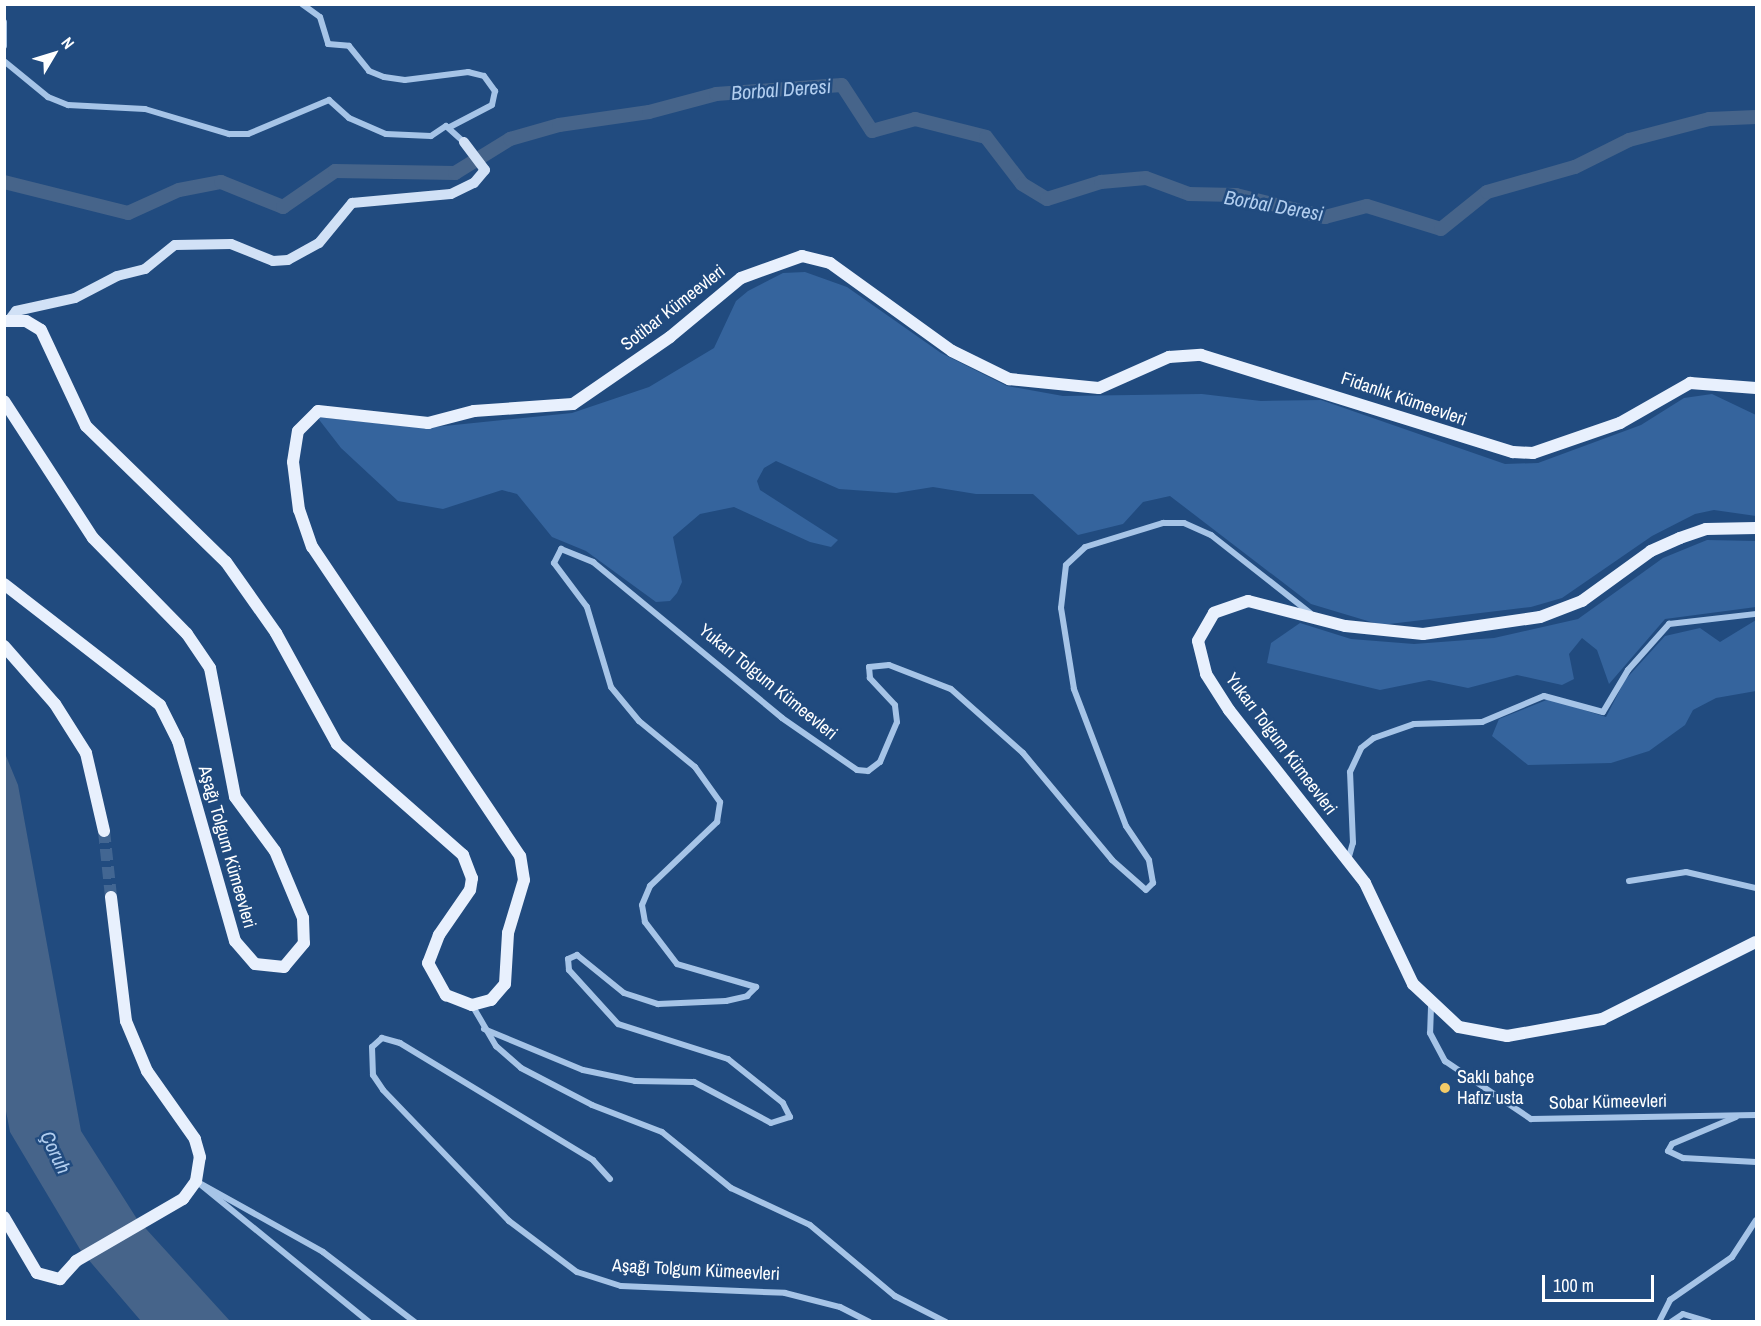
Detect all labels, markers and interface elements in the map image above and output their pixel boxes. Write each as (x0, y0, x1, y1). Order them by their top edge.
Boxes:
north arrow (24, 24, 84, 84)
text: N (57, 32, 80, 53)
water label: Borbal Deresi (730, 74, 832, 104)
water label: Borbal Deresi (1223, 184, 1325, 226)
street label: Sotibar Kümeevleri (617, 261, 729, 355)
street label: Fidanlık Kümeevleri (1338, 367, 1470, 431)
street label: Yukarı Tolgum Kümeevleri (694, 619, 842, 745)
street label: Yukarı Tolgum Kümeevleri (1221, 669, 1341, 819)
street label: Aşağı Tolgum Kümeevleri (193, 763, 261, 931)
place label: Saklı bahçe Hafız usta (1457, 1067, 1534, 1110)
marker: Saklı bahçe Hafız usta (1438, 1081, 1452, 1095)
street label: Sobar Kümeevleri (1549, 1090, 1667, 1114)
water label: Çoruh (35, 1127, 77, 1177)
street label: Aşağı Tolgum Kümeevleri (611, 1255, 781, 1285)
scale bar (1545, 1263, 1658, 1301)
text: 100 m (1553, 1273, 1594, 1298)

